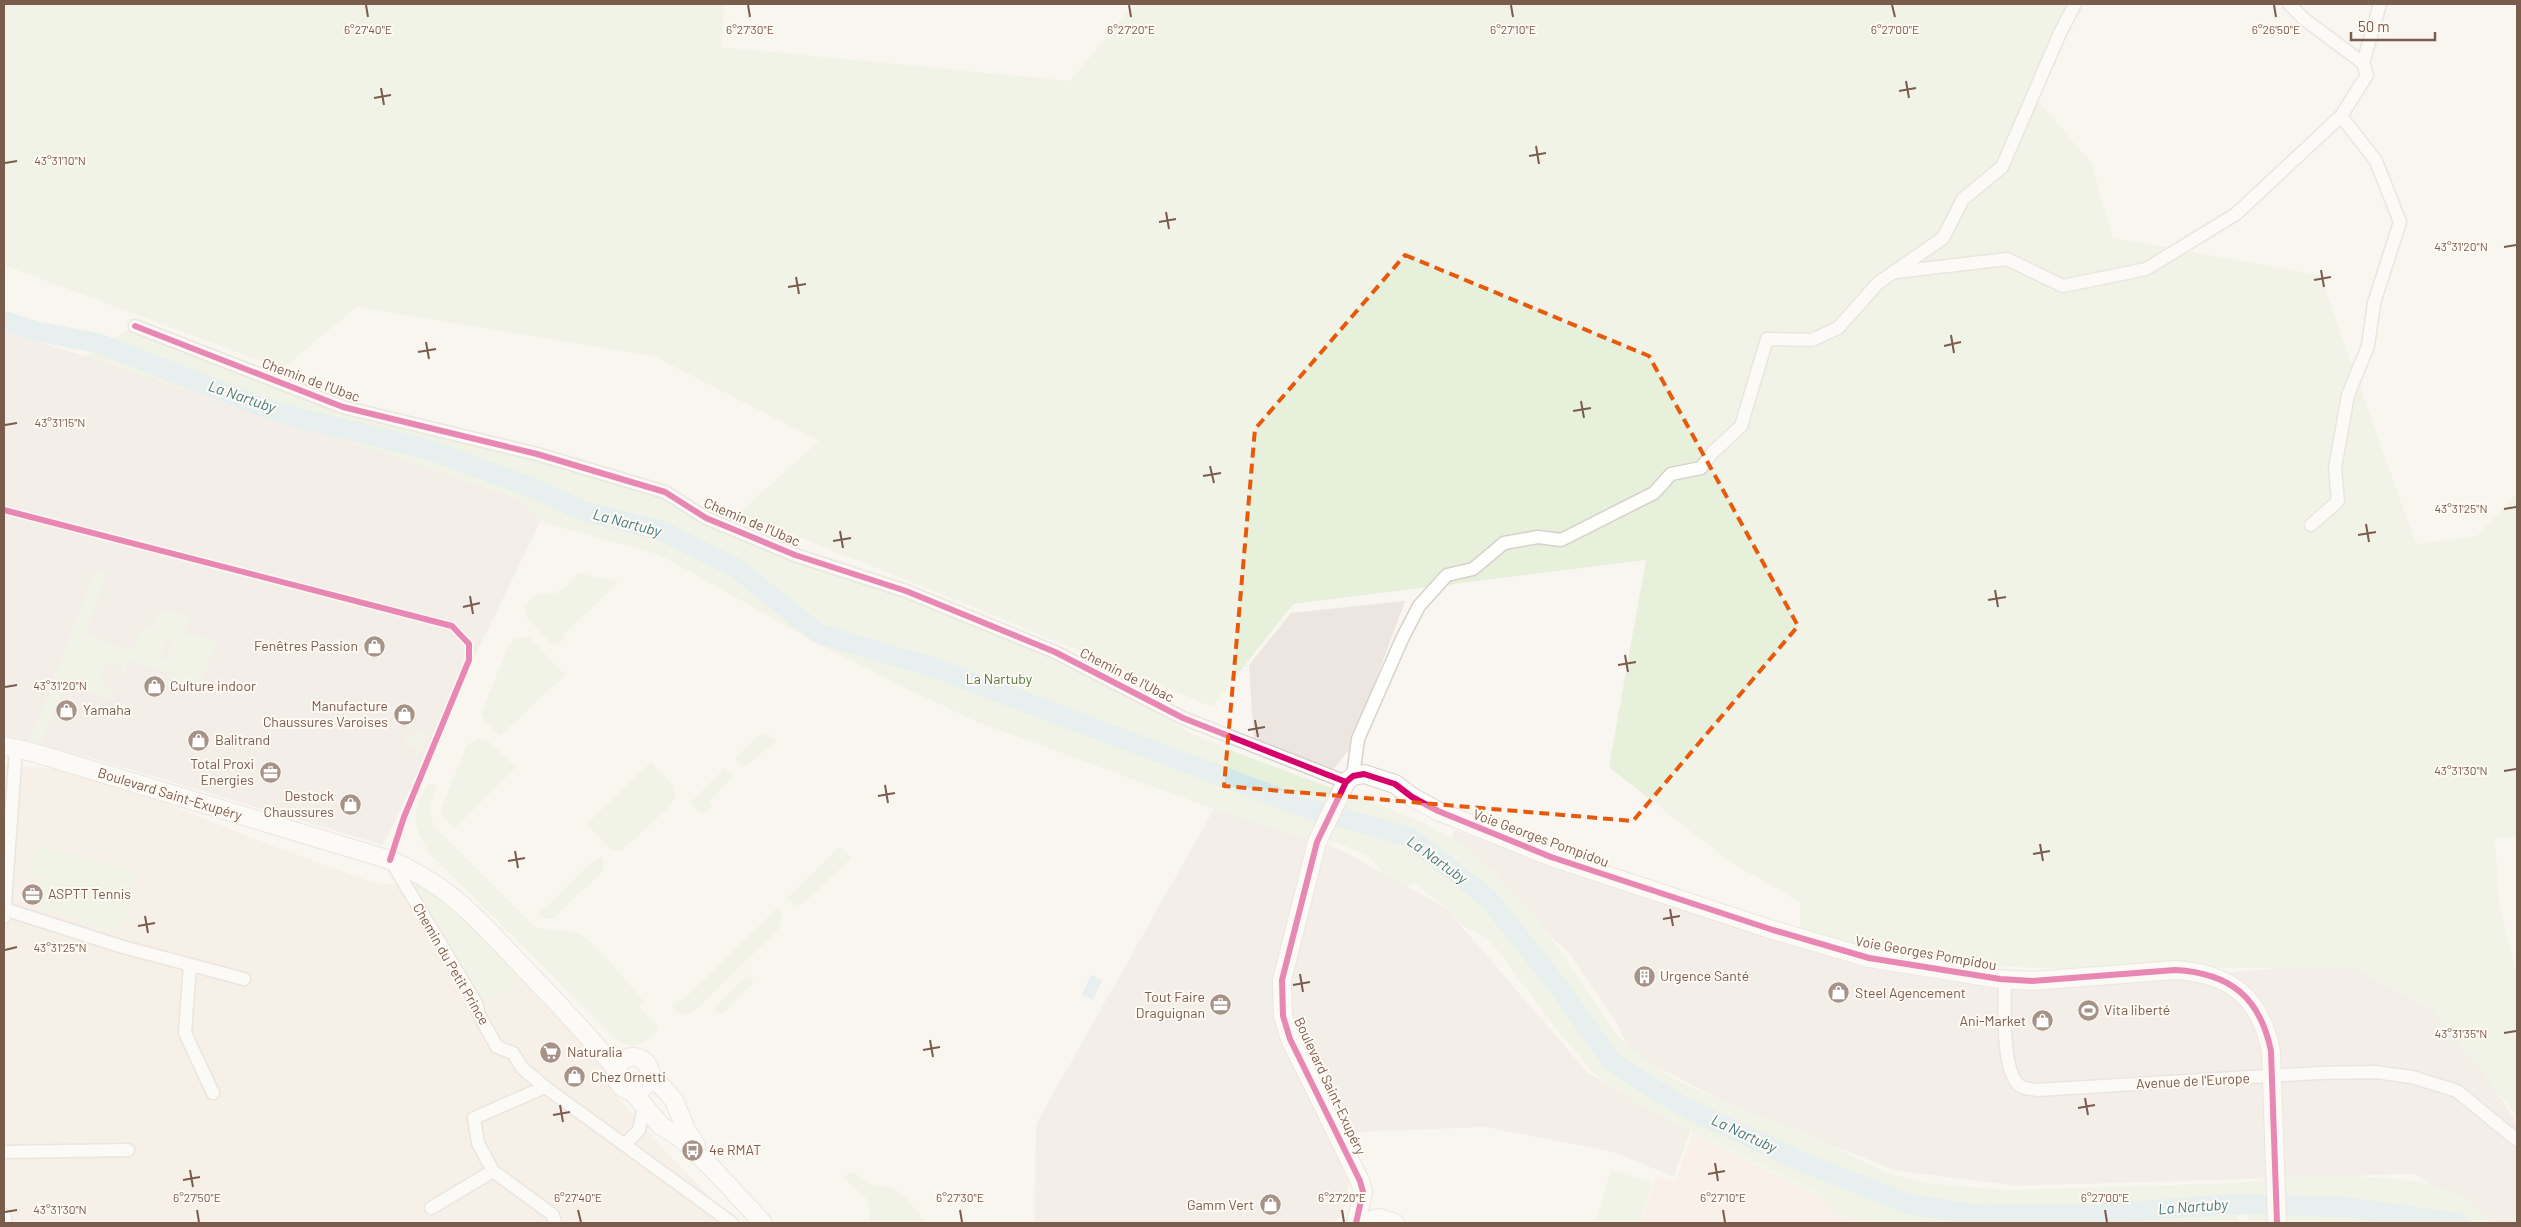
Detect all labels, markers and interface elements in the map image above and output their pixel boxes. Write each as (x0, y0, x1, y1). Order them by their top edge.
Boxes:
scale bar (2351, 10, 2435, 42)
text: 50 m (2358, 17, 2390, 35)
text: 6°27'40"E (344, 22, 392, 36)
text: 6°27'30"E (726, 22, 774, 36)
text: 6°27'20"E (1107, 22, 1155, 36)
text: 6°27'10"E (1490, 22, 1536, 36)
text: 6°27'00"E (1871, 22, 1919, 36)
text: 6°26'50"E (2252, 22, 2300, 36)
text: 43°31'10"N (34, 153, 86, 167)
text: 43°31'20"N (2434, 239, 2488, 253)
street label: Chemin de l'Ubac (260, 354, 362, 405)
water label: La Nartuby (206, 376, 280, 416)
text: 43°31'15"N (35, 415, 85, 429)
street label: Chemin de l'Ubac (701, 494, 803, 549)
text: 43°31'25"N (2434, 501, 2488, 515)
water label: La Nartuby (591, 504, 665, 540)
shop icon: Fenêtres Passion (362, 634, 386, 658)
place label: Fenêtres Passion (254, 637, 358, 654)
street label: Chemin de l'Ubac (1077, 644, 1177, 706)
park label: La Nartuby (966, 670, 1033, 687)
shop icon: Culture indoor (142, 674, 166, 698)
place label: Culture indoor (170, 677, 256, 694)
text: 43°31'20"N (33, 678, 87, 692)
place label: Manufacture Chaussures Varoises (263, 697, 388, 730)
shop icon: Yamaha (55, 698, 79, 722)
place label: Yamaha (83, 701, 131, 718)
shop icon: Manufacture Chaussures Varoises (392, 702, 416, 726)
shop icon: Balitrand (187, 728, 211, 752)
place label: Balitrand (215, 731, 270, 748)
place label: Total Proxi Energies (190, 755, 254, 788)
office icon: Total Proxi Energies (258, 760, 282, 784)
street label: Boulevard Saint-Exupéry (96, 763, 245, 824)
text: 43°31'30"N (2434, 763, 2488, 777)
place label: Destock Chaussures (263, 787, 334, 820)
shop icon: Destock Chaussures (338, 792, 362, 816)
street label: Voie Georges Pompidou (1471, 805, 1611, 870)
water label: La Nartuby (1404, 831, 1472, 888)
office icon: ASPTT Tennis (20, 882, 44, 906)
place label: ASPTT Tennis (48, 885, 131, 902)
street label: Chemin du Petit Prince (410, 900, 493, 1028)
street label: Voie Georges Pompidou (1854, 932, 1998, 973)
text: 43°31'25"N (33, 940, 87, 954)
building icon: Urgence Santé (1632, 964, 1656, 988)
place label: Urgence Santé (1660, 967, 1749, 984)
shop icon: Steel Agencement (1827, 981, 1851, 1005)
place label: Steel Agencement (1855, 984, 1966, 1001)
place label: Tout Faire Draguignan (1136, 988, 1205, 1021)
office icon: Tout Faire Draguignan (1209, 993, 1233, 1017)
sports icon: Vita liberté (2076, 998, 2100, 1022)
place label: Vita liberté (2104, 1001, 2170, 1018)
shop icon: Ani-Market (2030, 1009, 2054, 1033)
place label: Ani-Market (1959, 1012, 2026, 1029)
street label: Boulevard Saint-Exupéry (1291, 1014, 1370, 1158)
text: 43°31'35"N (2435, 1026, 2487, 1040)
supermarket icon: Naturalia (539, 1040, 563, 1064)
place label: Naturalia (567, 1043, 622, 1060)
shop icon: Chez Ornetti (563, 1065, 587, 1089)
place label: Chez Ornetti (591, 1068, 666, 1085)
street label: Avenue de l'Europe (2136, 1069, 2250, 1092)
water label: La Nartuby (1709, 1110, 1781, 1157)
bus stop icon: 4e RMAT (681, 1138, 705, 1162)
place label: 4e RMAT (709, 1141, 761, 1158)
text: 6°27'50"E (173, 1190, 221, 1204)
text: 6°27'40"E (554, 1190, 602, 1204)
text: 6°27'30"E (936, 1190, 984, 1204)
text: 6°27'20"E (1318, 1190, 1366, 1204)
text: 6°27'10"E (1700, 1190, 1746, 1204)
text: 6°27'00"E (2081, 1190, 2129, 1204)
shop icon: Gamm Vert (1258, 1193, 1282, 1217)
water label: La Nartuby (2157, 1194, 2230, 1217)
place label: Gamm Vert (1187, 1196, 1254, 1213)
text: 43°31'30"N (33, 1202, 87, 1216)

